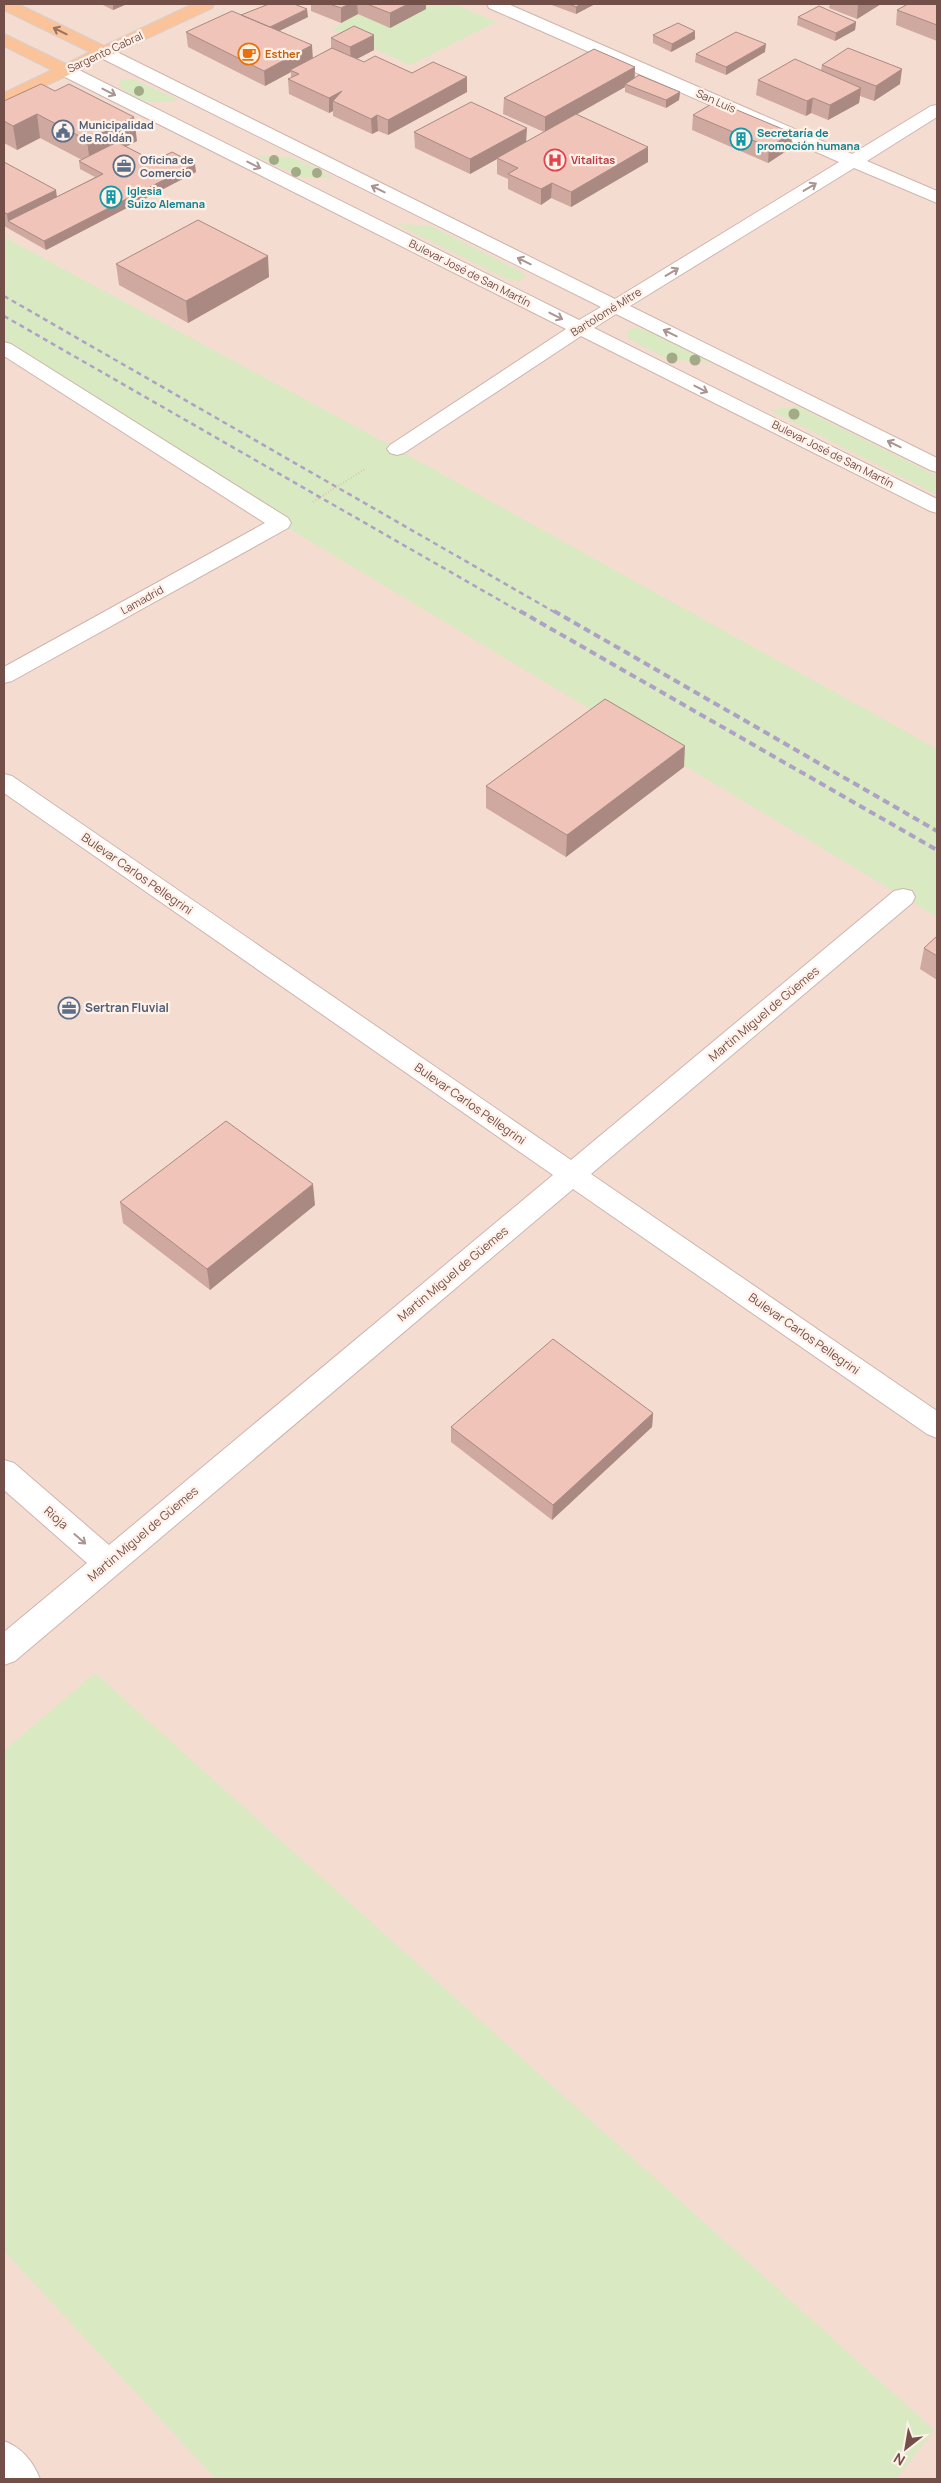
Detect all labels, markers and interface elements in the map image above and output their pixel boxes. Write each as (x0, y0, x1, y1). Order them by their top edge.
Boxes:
one-way arrow (52, 26, 67, 36)
street label: Sargento Cabral (65, 27, 145, 76)
cafe icon: Esther (237, 42, 261, 66)
place label: Esther (265, 46, 301, 61)
street label: San Luis (694, 85, 739, 116)
one-way arrow (101, 88, 116, 97)
place label: Municipalidad de Roldán (79, 117, 154, 145)
public building icon: Municipalidad de Roldán (51, 119, 75, 143)
place label: Secretaría de promoción humana (757, 125, 860, 153)
building icon: Secretaría de promoción humana (729, 127, 753, 151)
hospital icon: Vitalitas (543, 148, 567, 172)
place label: Oficina de Comercio (140, 152, 194, 180)
place label: Vitalitas (571, 152, 615, 167)
office icon: Oficina de Comercio (112, 154, 136, 178)
one-way arrow (247, 160, 262, 170)
one-way arrow (803, 182, 817, 192)
place label: Iglesia Suizo Alemana (127, 183, 205, 211)
one-way arrow (371, 184, 386, 194)
building icon: Iglesia Suizo Alemana (99, 185, 123, 209)
street label: Bulevar José de San Martín (407, 235, 534, 310)
one-way arrow (517, 256, 532, 265)
one-way arrow (664, 266, 678, 276)
street label: Bartolomé Mitre (567, 283, 645, 339)
one-way arrow (548, 312, 563, 321)
one-way arrow (662, 328, 677, 338)
one-way arrow (694, 384, 709, 394)
street label: Bulevar José de San Martín (770, 416, 897, 491)
one-way arrow (886, 439, 901, 449)
street label: Lamadrid (118, 582, 166, 617)
street label: Bulevar Carlos Pellegrini (78, 829, 196, 918)
street label: Martin Miguel de Güemes (705, 962, 823, 1065)
office icon: Sertran Fluvial (57, 996, 81, 1020)
place label: Sertran Fluvial (85, 999, 169, 1016)
street label: Bulevar Carlos Pellegrini (411, 1059, 529, 1148)
street label: Martin Miguel de Güemes (394, 1222, 512, 1325)
street label: Bulevar Carlos Pellegrini (745, 1289, 863, 1378)
street label: Martin Miguel de Güemes (84, 1482, 202, 1585)
street label: Rioja (41, 1502, 72, 1533)
one-way arrow (73, 1533, 86, 1544)
north arrow (881, 2423, 931, 2473)
text: N (890, 2449, 908, 2470)

